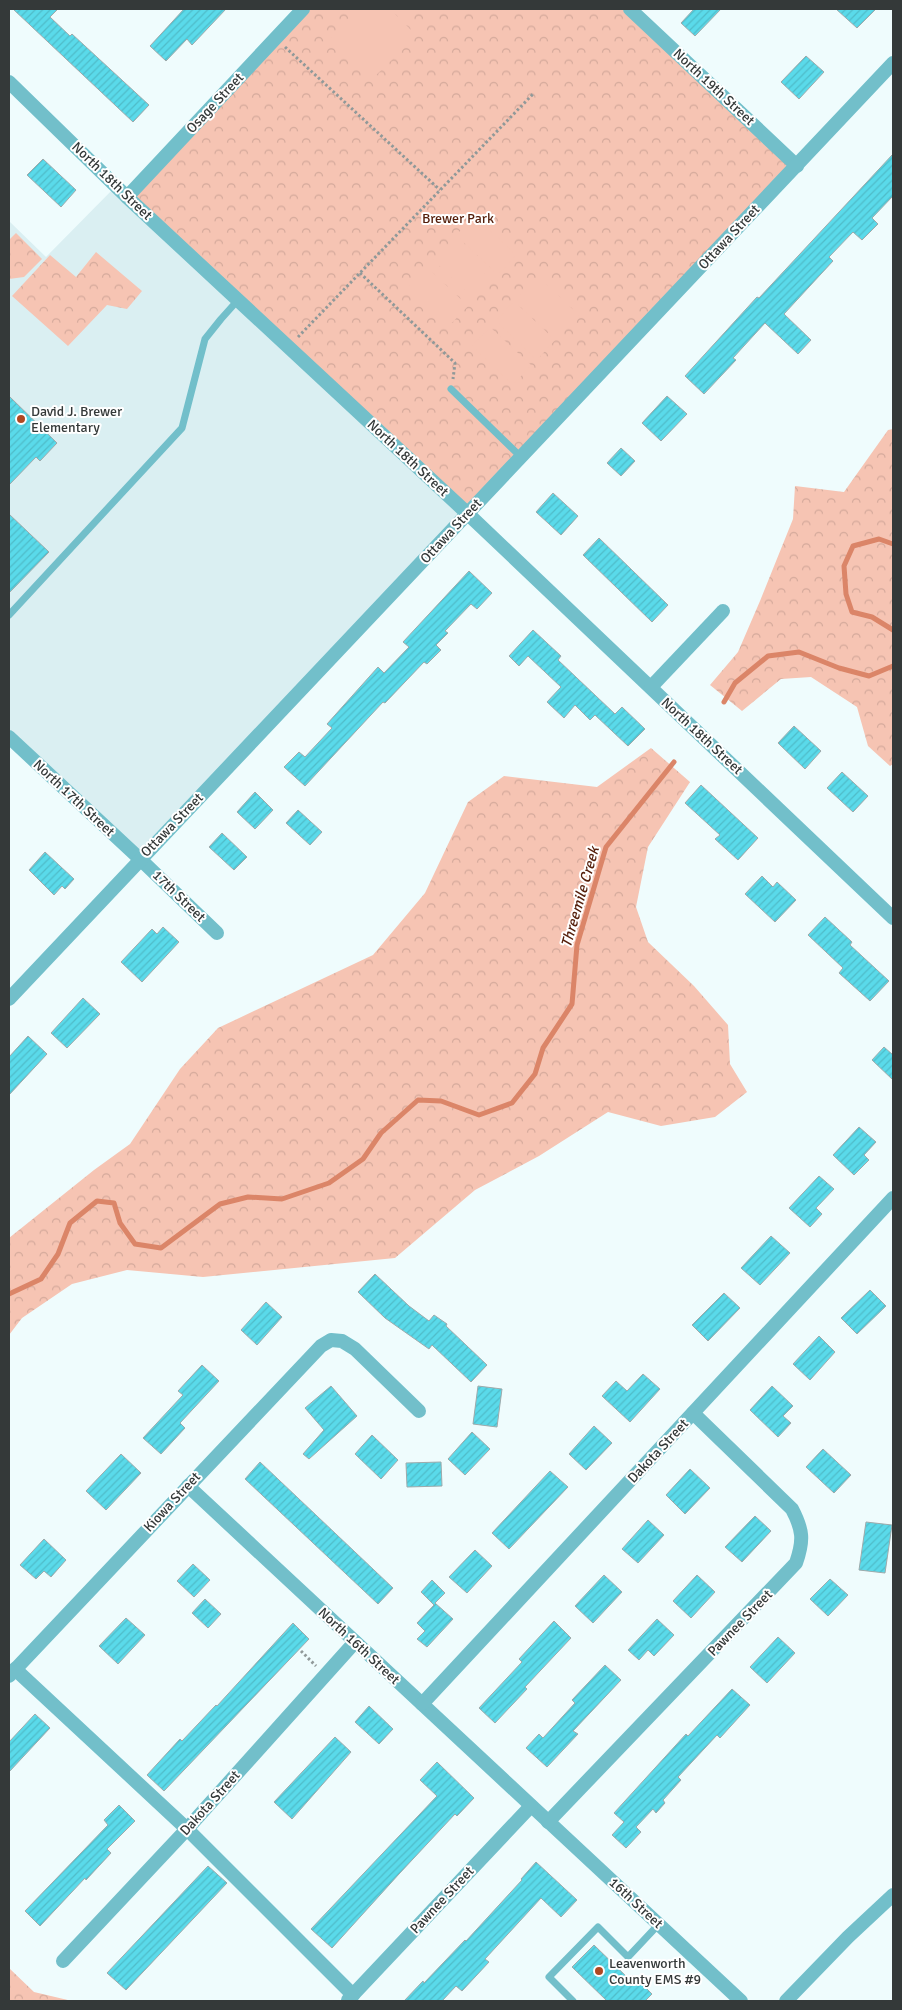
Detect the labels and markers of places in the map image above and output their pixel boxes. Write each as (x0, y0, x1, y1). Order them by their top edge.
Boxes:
place label: David J. Brewer Elementary (31, 403, 123, 436)
marker: David J. Brewer Elementary (15, 413, 27, 425)
place label: Leavenworth County EMS #9 (609, 1955, 701, 1988)
marker: Leavenworth County EMS #9 (593, 1965, 605, 1977)

